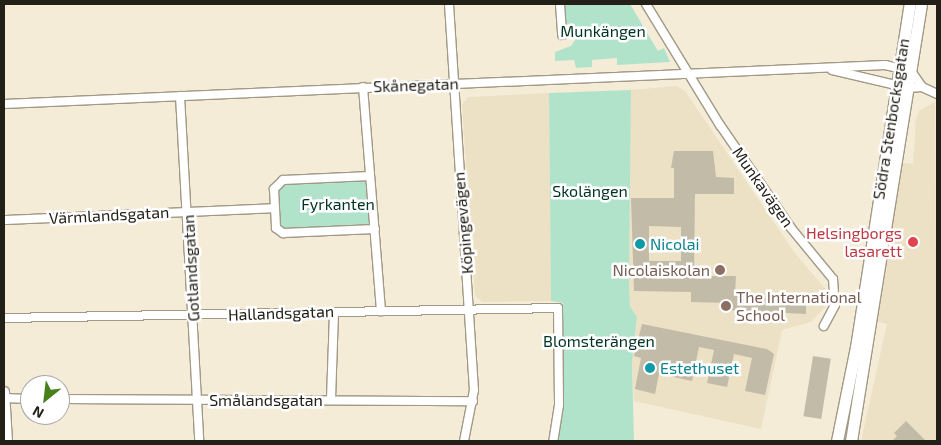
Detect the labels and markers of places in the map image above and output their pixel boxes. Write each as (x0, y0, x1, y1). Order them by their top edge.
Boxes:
place label: Helsingborgs lasarett (806, 223, 902, 261)
place label: Nicolai (650, 234, 700, 254)
marker: Helsingborgs lasarett (906, 235, 920, 249)
marker: Nicolai (634, 238, 646, 250)
place label: Nicolaiskolan (613, 260, 710, 280)
marker: Nicolaiskolan (714, 264, 726, 276)
place label: The International School (736, 287, 861, 325)
marker: The International School (720, 300, 732, 312)
place label: Estethuset (660, 358, 739, 378)
marker: Estethuset (644, 362, 656, 374)

